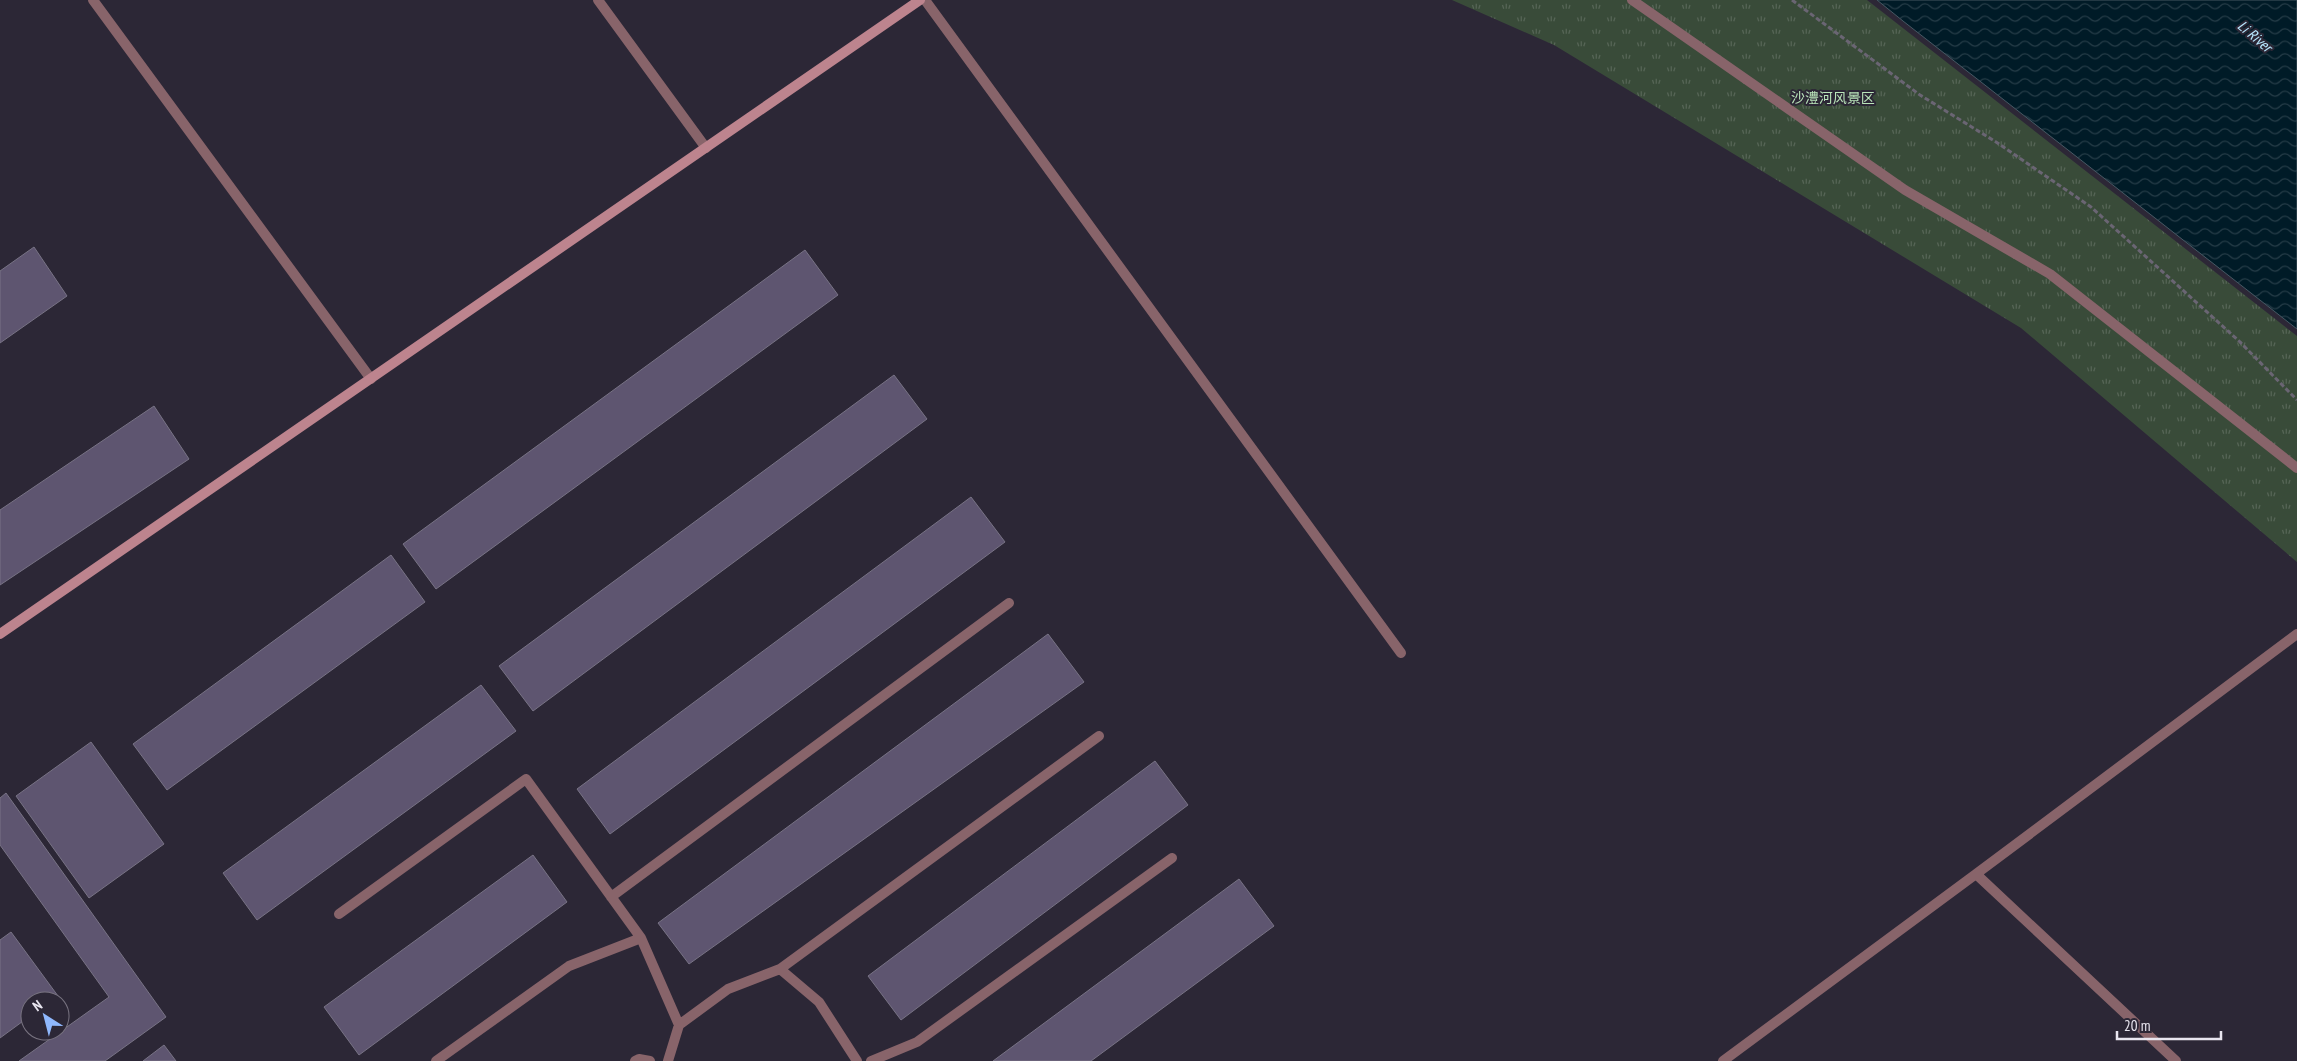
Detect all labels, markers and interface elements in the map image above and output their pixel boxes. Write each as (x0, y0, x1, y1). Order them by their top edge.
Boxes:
water label: Li River (2234, 16, 2278, 57)
park label: 沙澧河风景区 (1791, 89, 1875, 107)
north arrow (20, 991, 70, 1041)
text: N (29, 996, 46, 1015)
scale bar (2117, 1008, 2221, 1040)
text: 20 m (2124, 1016, 2150, 1035)

